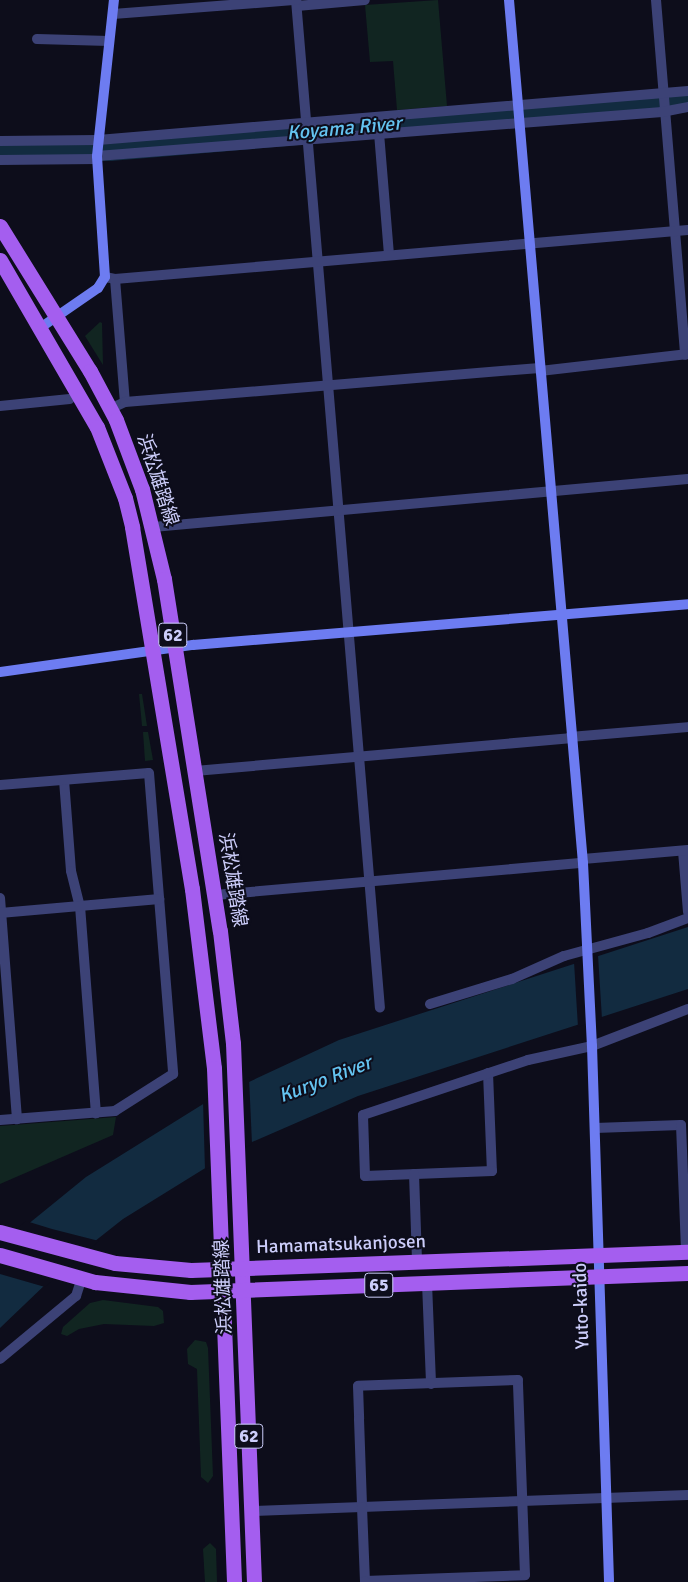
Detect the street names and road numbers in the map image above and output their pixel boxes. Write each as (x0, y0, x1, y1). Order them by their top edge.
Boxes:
street label: 浜松雄踏線 (131, 431, 183, 529)
road number: 62 (158, 620, 188, 650)
street label: 浜松雄踏線 (213, 831, 251, 929)
street label: Hamamatsukanjosen (256, 1231, 426, 1259)
street label: 浜松雄踏線 (211, 1239, 237, 1335)
street label: Yuto-kaido (569, 1262, 595, 1350)
road number: 65 (364, 1270, 394, 1300)
road number: 62 (234, 1420, 264, 1452)

